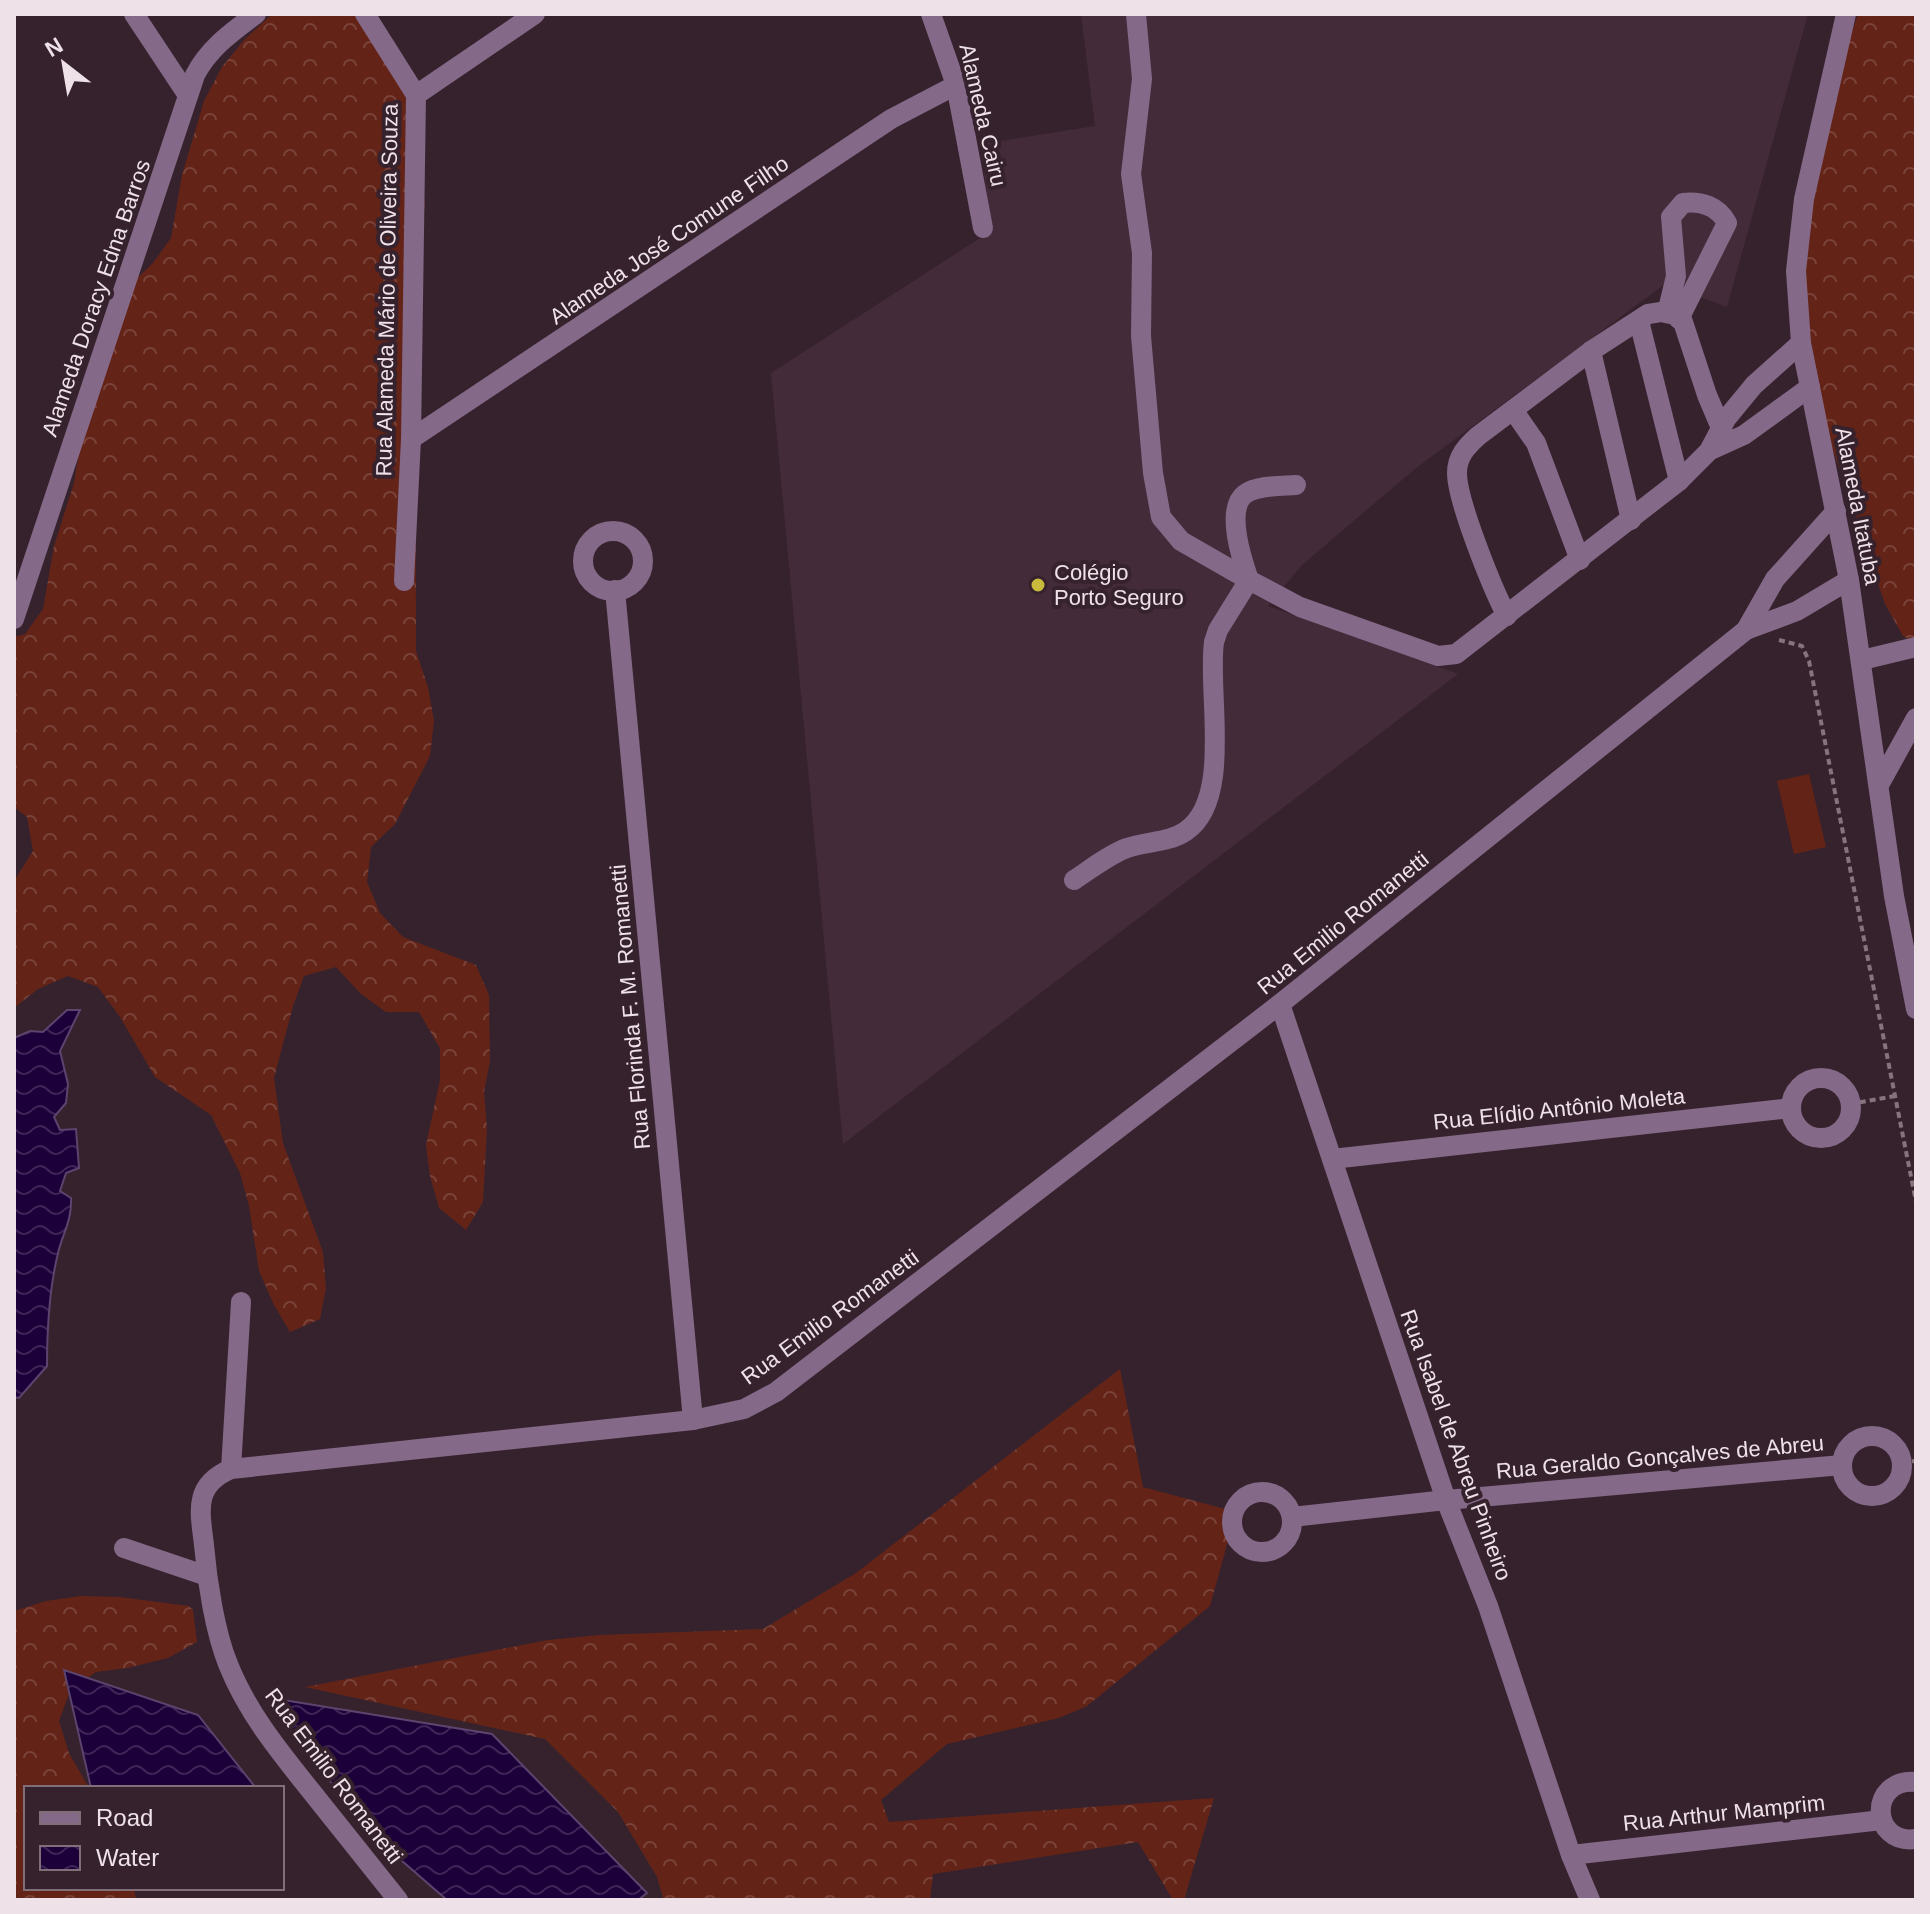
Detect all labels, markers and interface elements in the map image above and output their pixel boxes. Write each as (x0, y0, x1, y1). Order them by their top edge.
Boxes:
north arrow (24, 24, 104, 104)
text: N (41, 32, 67, 62)
street label: Alameda Cairu (954, 41, 1012, 189)
street label: Rua Alameda Mário de Oliveira Souza (371, 103, 403, 477)
street label: Alameda José Comune Filho (545, 151, 793, 329)
street label: Alameda Doracy Edna Barros (37, 156, 155, 440)
street label: Alameda Itatuba (1830, 425, 1886, 588)
place label: Colégio Porto Seguro (1054, 560, 1184, 610)
marker: Colégio Porto Seguro (1029, 576, 1047, 594)
street label: Rua Emilio Romanetti (1252, 846, 1434, 1000)
street label: Rua Florinda F. M. Romanetti (605, 863, 655, 1151)
street label: Rua Elídio Antônio Moleta (1432, 1083, 1687, 1135)
street label: Rua Emilio Romanetti (737, 1244, 923, 1390)
street label: Rua Isabel de Abreu Pinheiro (1395, 1306, 1517, 1584)
street label: Rua Geraldo Gonçalves de Abreu (1495, 1430, 1825, 1484)
street label: Rua Emilio Romanetti (260, 1684, 408, 1868)
legend (24, 1786, 284, 1890)
street label: Rua Arthur Mamprim (1622, 1790, 1826, 1836)
text: Road (96, 1804, 153, 1831)
text: Water (96, 1844, 159, 1871)

